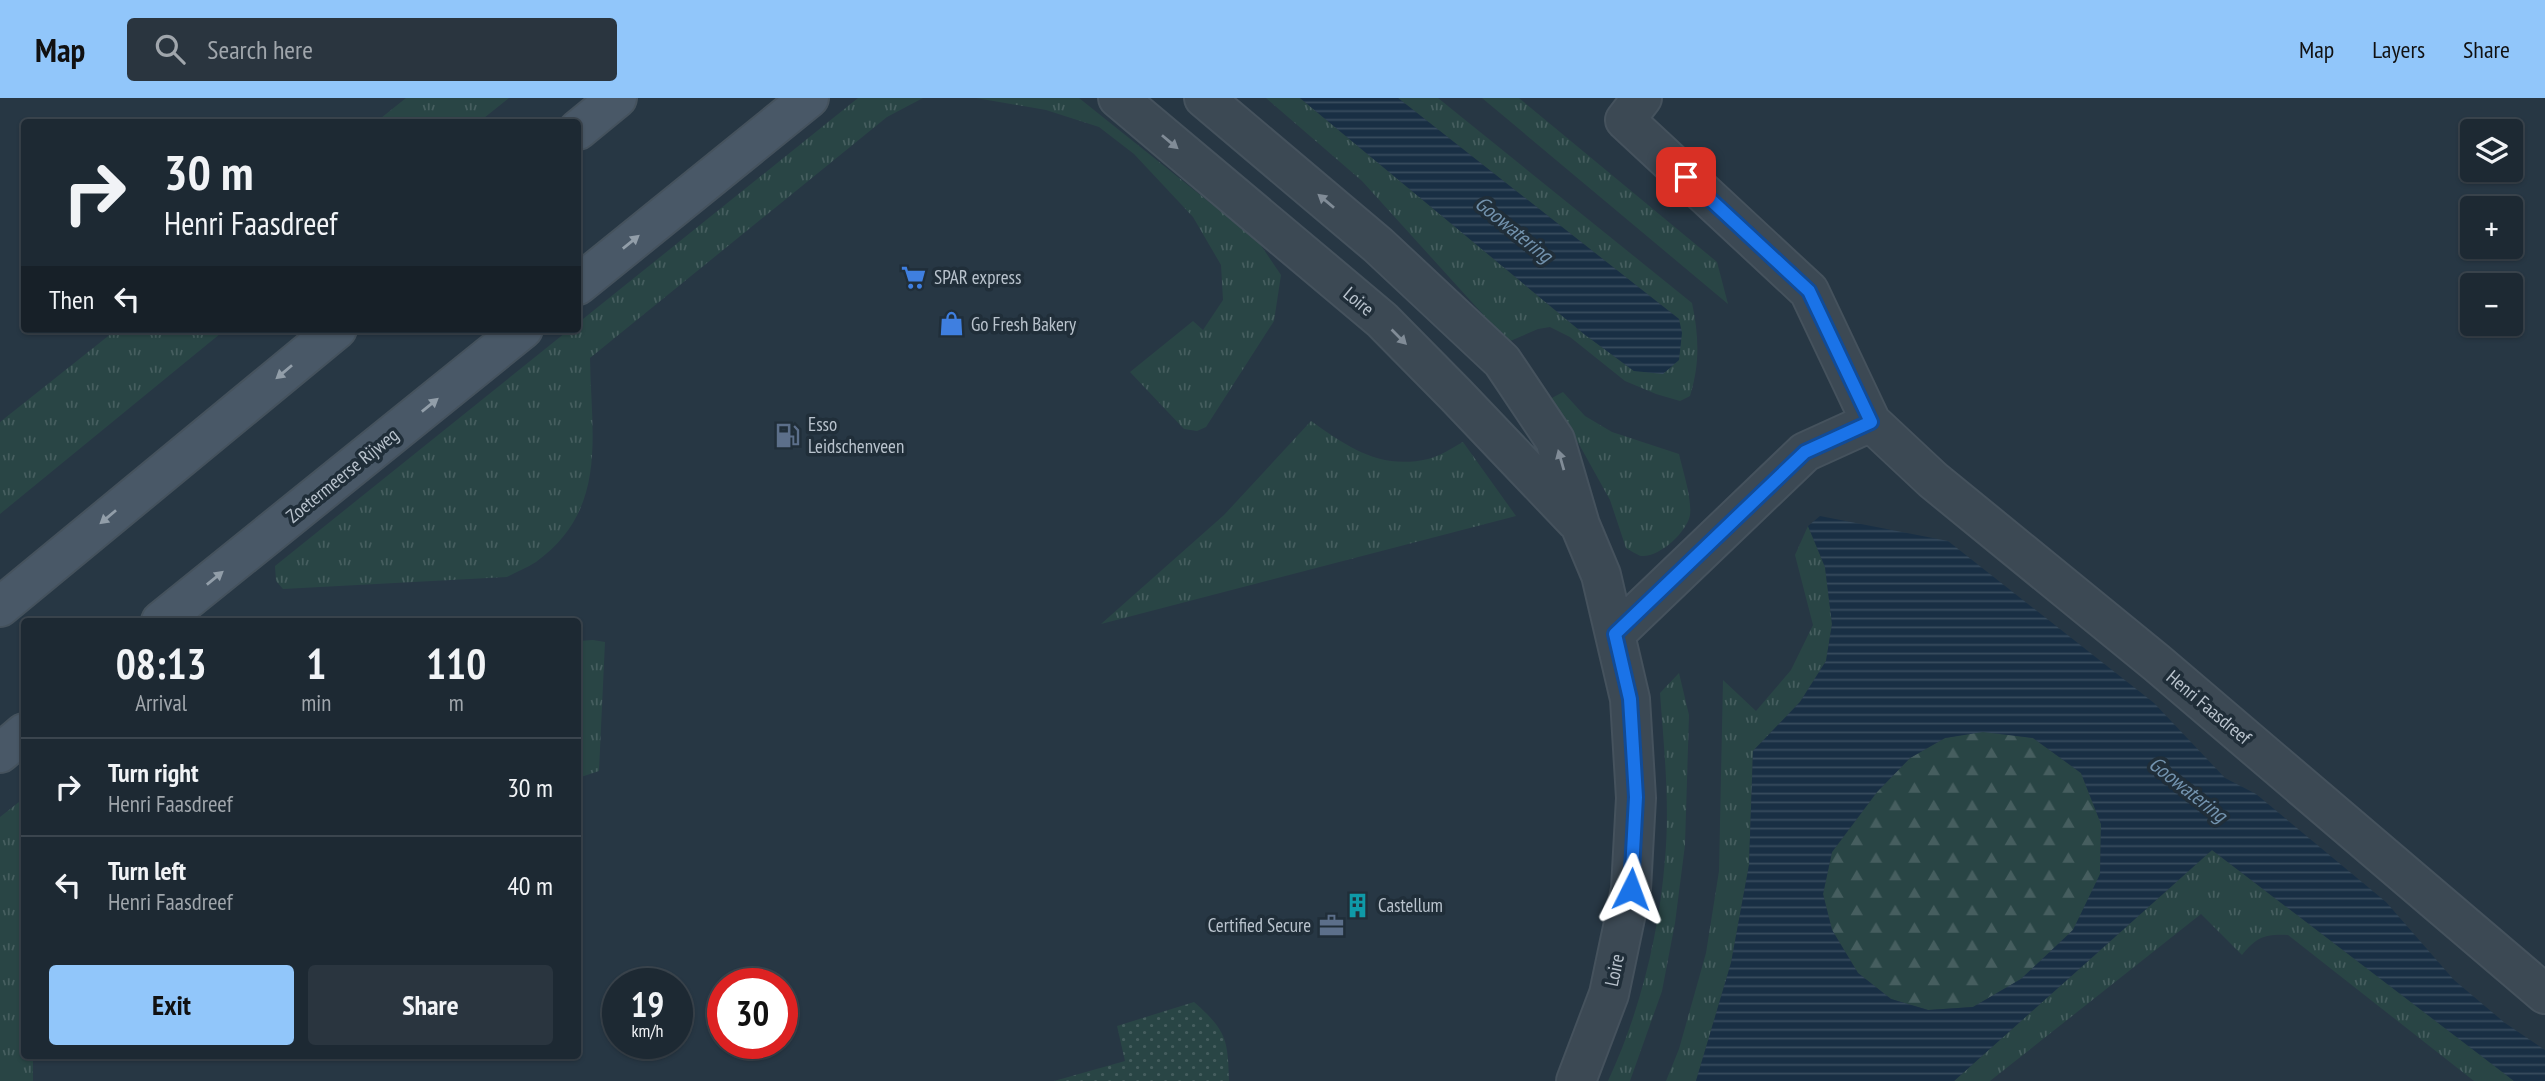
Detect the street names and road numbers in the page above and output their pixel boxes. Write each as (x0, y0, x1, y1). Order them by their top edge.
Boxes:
street label: Loire (1339, 281, 1379, 321)
street label: Zoetermeerse Rijweg (281, 422, 403, 528)
street label: Henri Faasdreef (2162, 665, 2257, 750)
street label: Loire (1599, 951, 1629, 988)

